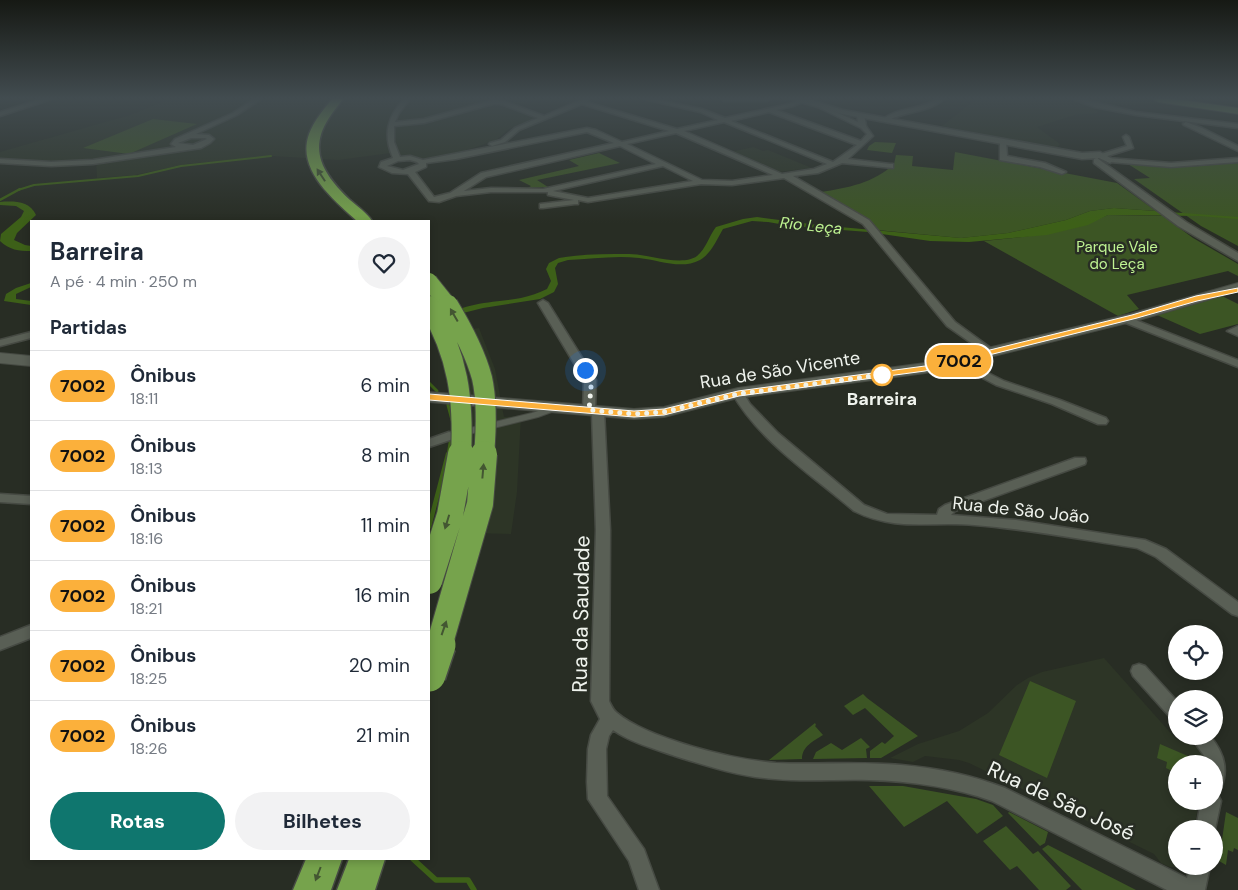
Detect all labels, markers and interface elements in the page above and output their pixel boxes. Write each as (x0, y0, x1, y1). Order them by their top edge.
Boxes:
one-way arrow (316, 168, 326, 182)
water label: Rio Leça (779, 212, 843, 239)
text: Barreira (50, 236, 144, 267)
button: heart (358, 237, 410, 289)
park label: Parque Vale do Leça (1076, 237, 1158, 274)
text: A pé · 4 min · 250 m (50, 271, 197, 292)
one-way arrow (450, 308, 459, 321)
text: Partidas (50, 315, 127, 340)
street label: Rua de São Vicente (698, 345, 862, 395)
line badge: 7002 (924, 345, 994, 377)
text: 7002 (936, 349, 982, 373)
your location (573, 358, 598, 383)
text: Ônibus (130, 363, 196, 388)
marker: Barreira (871, 364, 893, 386)
text: 6 min (361, 373, 410, 398)
text: 7002 (60, 374, 105, 398)
place label: Barreira (847, 387, 917, 411)
text: 18:11 (130, 388, 158, 409)
text: Ônibus (130, 433, 196, 458)
text: 8 min (361, 443, 410, 468)
text: 7002 (60, 444, 105, 468)
text: 18:13 (130, 458, 163, 479)
one-way arrow (479, 463, 487, 479)
street label: Rua de São João (951, 491, 1091, 529)
text: Ônibus (130, 503, 196, 528)
text: 11 min (361, 513, 410, 538)
text: 7002 (60, 514, 105, 538)
one-way arrow (443, 515, 451, 530)
text: 18:16 (130, 528, 163, 549)
street label: Rua da Saudade (566, 535, 596, 693)
text: Ônibus (130, 573, 196, 598)
text: 16 min (355, 583, 410, 608)
text: 7002 (60, 584, 105, 608)
text: 18:21 (130, 598, 162, 619)
one-way arrow (441, 621, 448, 636)
map controls (1168, 625, 1223, 875)
button: locate (1168, 625, 1223, 680)
text: Ônibus (130, 643, 196, 668)
text: 20 min (349, 653, 410, 678)
text: 7002 (60, 654, 105, 678)
text: 18:25 (130, 668, 167, 689)
button: layers (1168, 690, 1223, 745)
text: Ônibus (130, 713, 196, 738)
text: 21 min (356, 723, 410, 748)
text: 7002 (60, 724, 105, 748)
text: 18:26 (130, 738, 167, 759)
street label: Rua de São José (983, 755, 1139, 847)
button: + (1168, 755, 1223, 810)
button: Rotas (50, 792, 225, 850)
button: Bilhetes (235, 792, 410, 850)
button: − (1168, 820, 1223, 875)
one-way arrow (314, 867, 321, 882)

